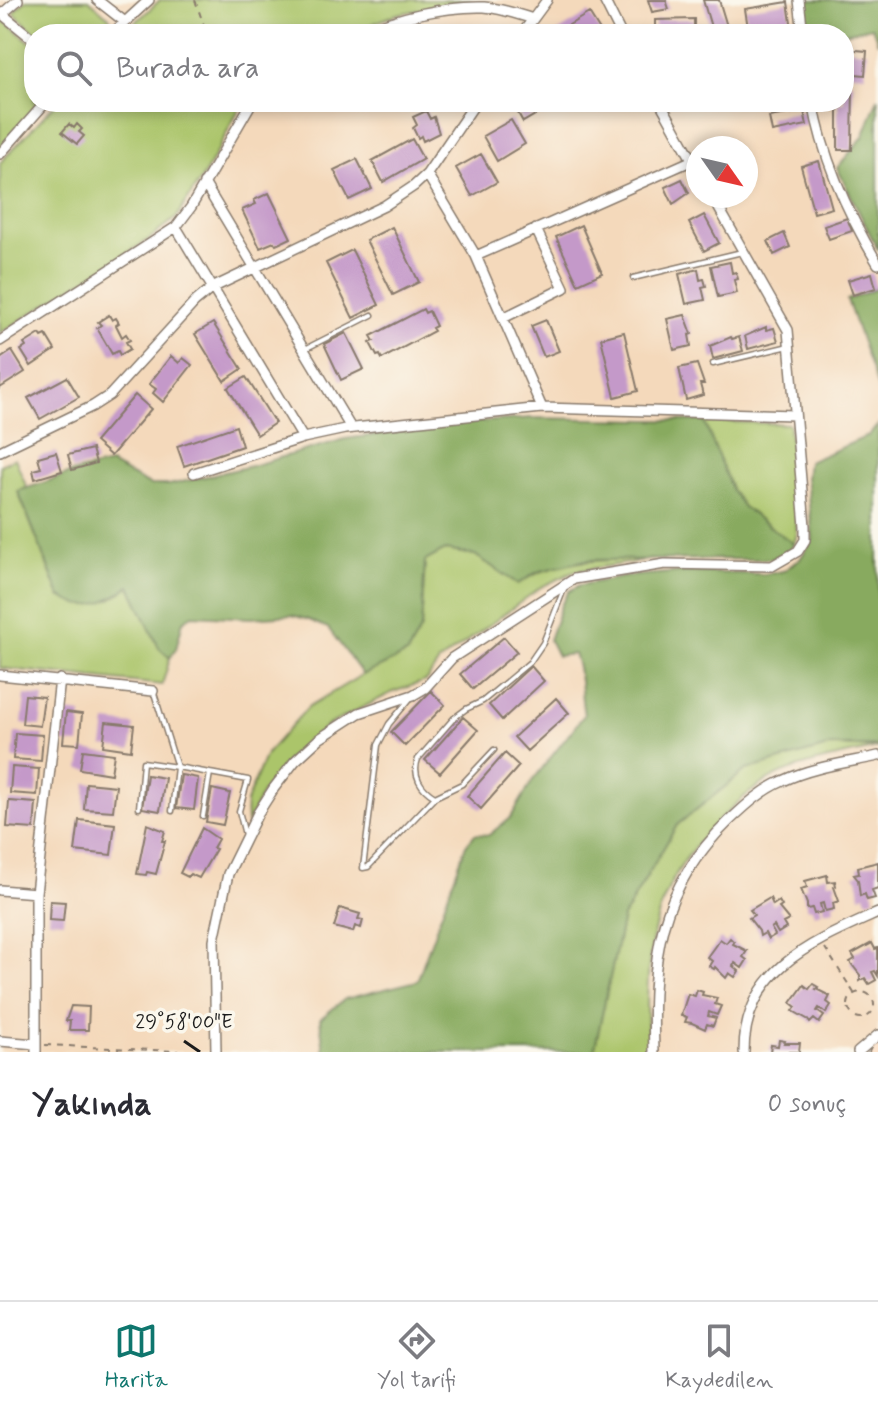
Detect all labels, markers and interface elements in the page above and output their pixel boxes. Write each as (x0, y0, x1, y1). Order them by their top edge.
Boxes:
search box (24, 24, 854, 112)
icon: search (52, 46, 96, 90)
text: Burada ara (116, 49, 259, 88)
north arrow (686, 136, 758, 208)
text: 29°58'00"E (135, 1009, 233, 1036)
text: Yakında (32, 1082, 152, 1127)
text: 0 sonuç (768, 1087, 846, 1121)
tab: Harita (105, 1319, 168, 1395)
tab: Yol tarifi (377, 1319, 456, 1395)
tab: Kaydedilen (665, 1319, 773, 1395)

